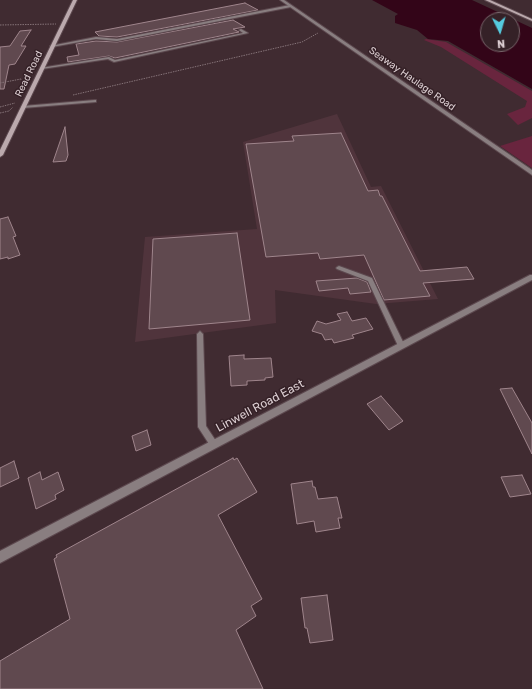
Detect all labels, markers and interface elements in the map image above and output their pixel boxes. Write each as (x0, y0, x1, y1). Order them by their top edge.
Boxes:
north arrow (480, 12, 520, 52)
text: N (496, 37, 506, 50)
street label: Seaway Haulage Road (366, 45, 458, 113)
street label: Read Road (13, 49, 45, 99)
street label: Linwell Road East (213, 377, 307, 435)

